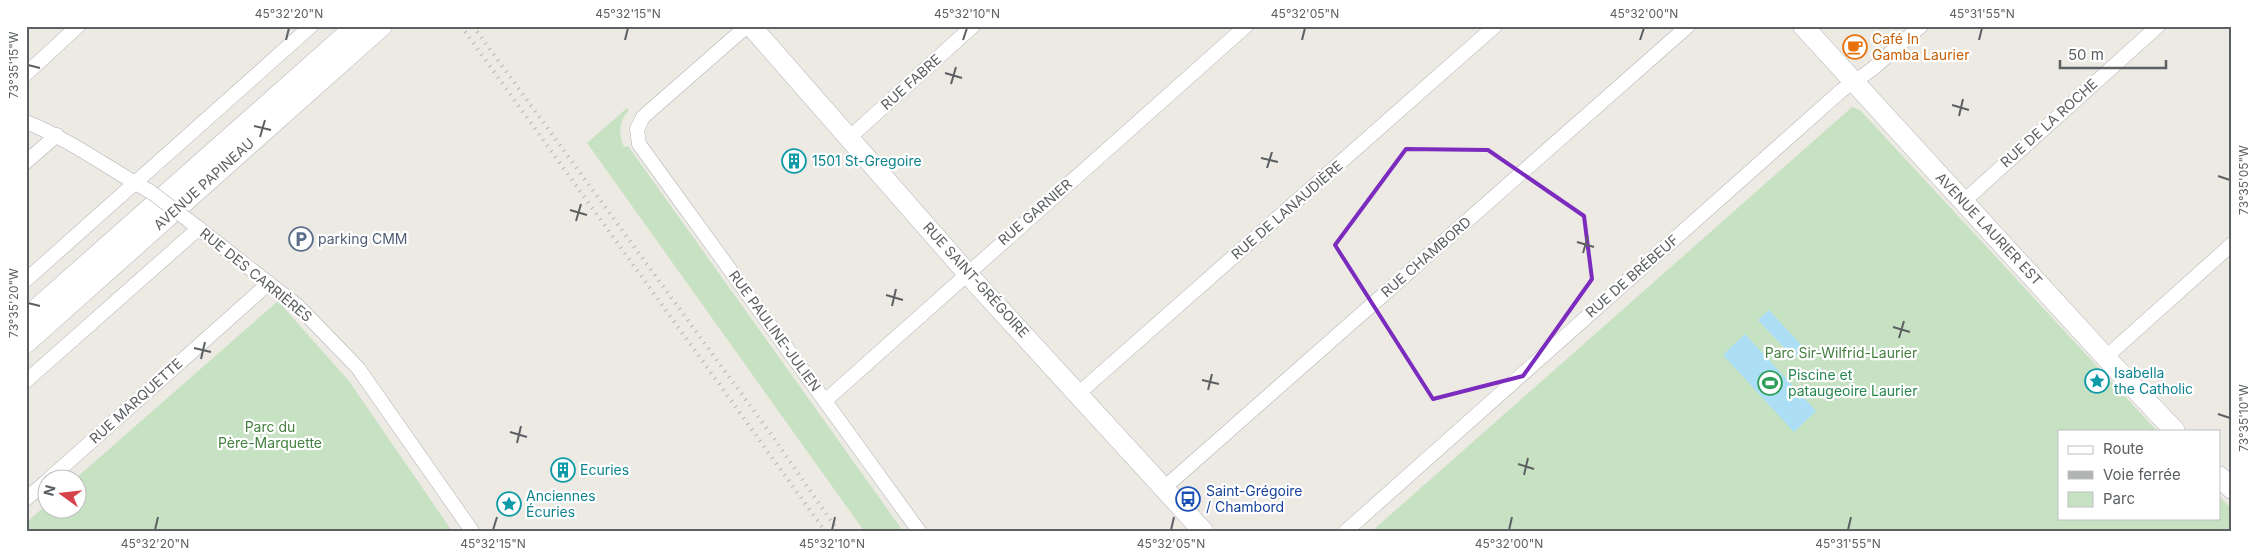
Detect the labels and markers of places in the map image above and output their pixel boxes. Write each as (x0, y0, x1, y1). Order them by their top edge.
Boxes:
place label: Café In Gamba Laurier (1872, 30, 1969, 63)
cafe icon: Café In Gamba Laurier (1842, 34, 1868, 60)
building icon: 1501 St-Gregoire (781, 148, 807, 174)
place label: 1501 St-Gregoire (812, 152, 922, 169)
parking icon: parking CMM (288, 226, 314, 252)
place label: parking CMM (318, 230, 407, 247)
place label: Isabella the Catholic (2114, 364, 2193, 397)
place label: Piscine et pataugeoire Laurier (1788, 366, 1917, 399)
place icon: Isabella the Catholic (2084, 368, 2110, 394)
sports icon: Piscine et pataugeoire Laurier (1757, 370, 1783, 396)
building icon: Ecuries (550, 457, 576, 483)
place label: Ecuries (580, 461, 629, 478)
place label: Saint-Grégoire / Chambord (1206, 482, 1302, 515)
bus stop icon: Saint-Grégoire / Chambord (1175, 486, 1201, 512)
place label: Anciennes Écuries (526, 487, 596, 520)
place icon: Anciennes Écuries (496, 491, 522, 517)

